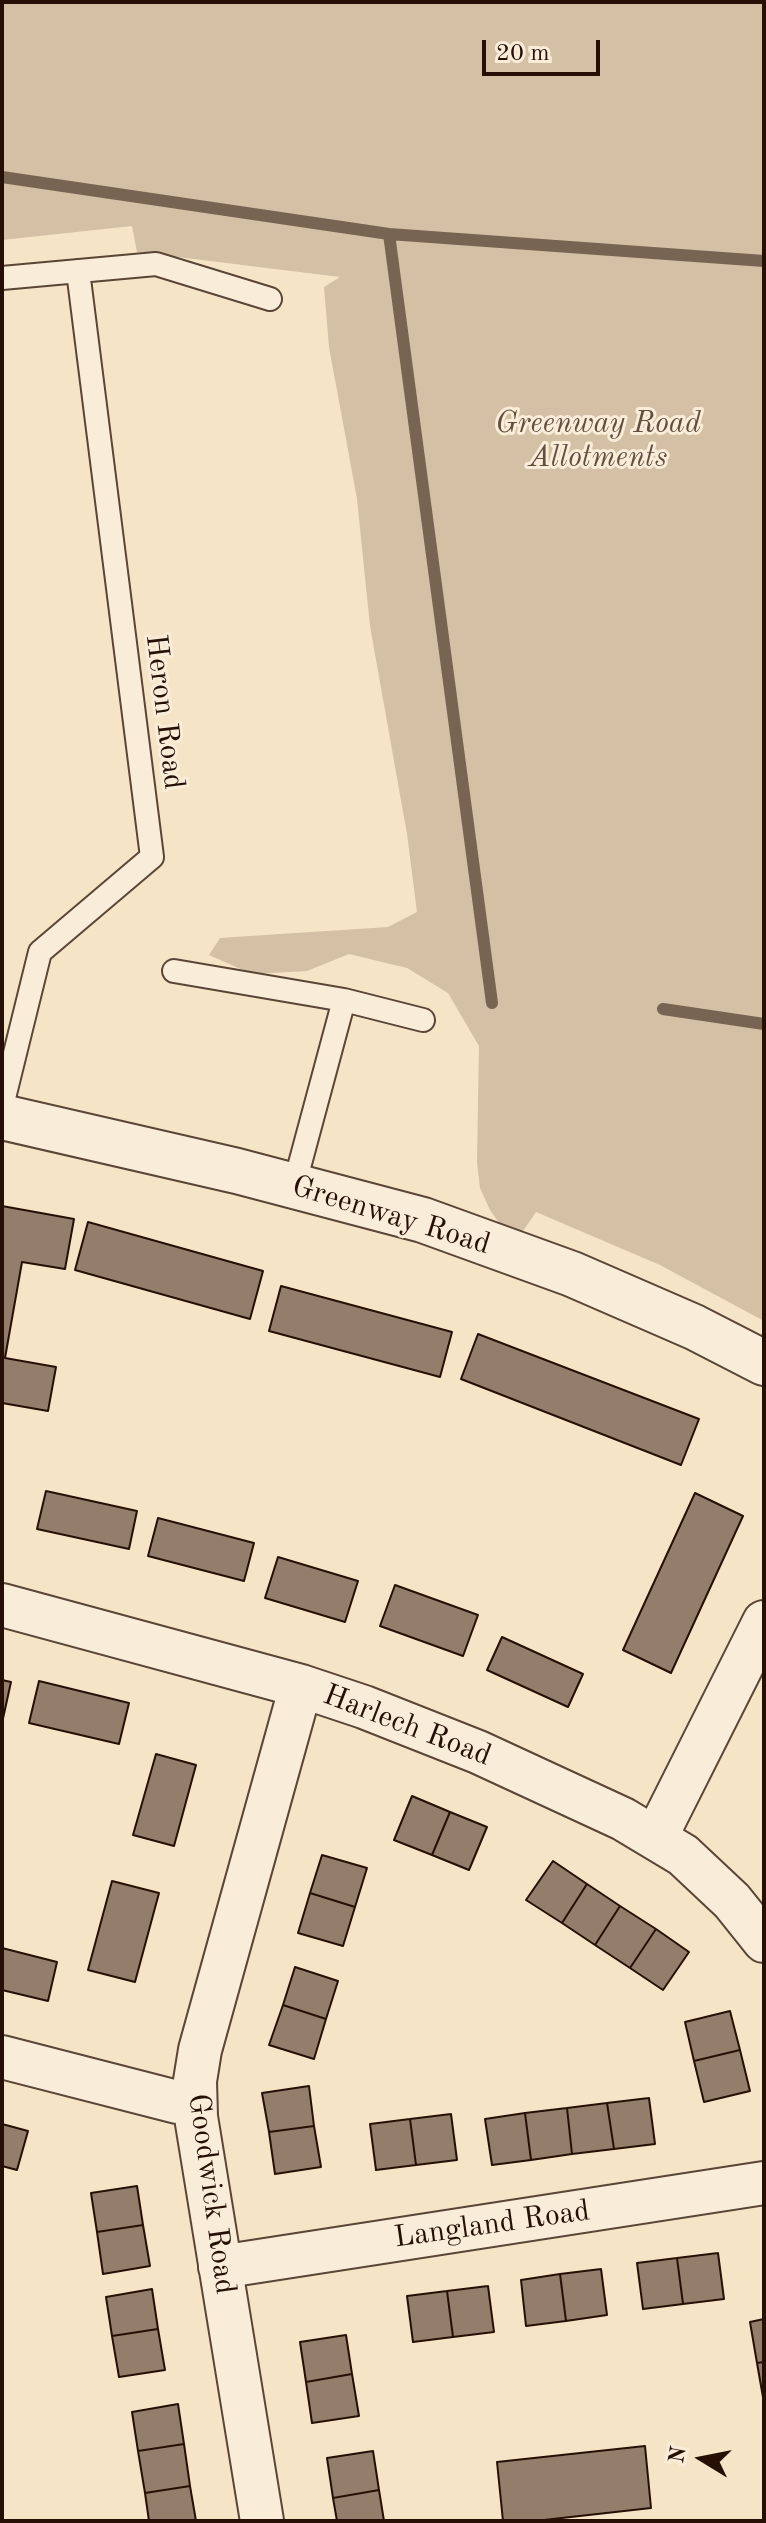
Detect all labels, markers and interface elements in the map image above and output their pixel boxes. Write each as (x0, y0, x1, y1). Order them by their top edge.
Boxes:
scale bar (486, 24, 604, 74)
text: 20 m (496, 42, 550, 66)
park label: Greenway Road Allotments (495, 406, 701, 476)
street label: Heron Road (137, 632, 191, 792)
street label: Greenway Road (287, 1169, 495, 1263)
street label: Harlech Road (318, 1677, 496, 1775)
street label: Goodwick Road (179, 2091, 243, 2297)
street label: Langland Road (392, 2193, 592, 2257)
north arrow (662, 2419, 742, 2499)
text: N (666, 2445, 691, 2465)

